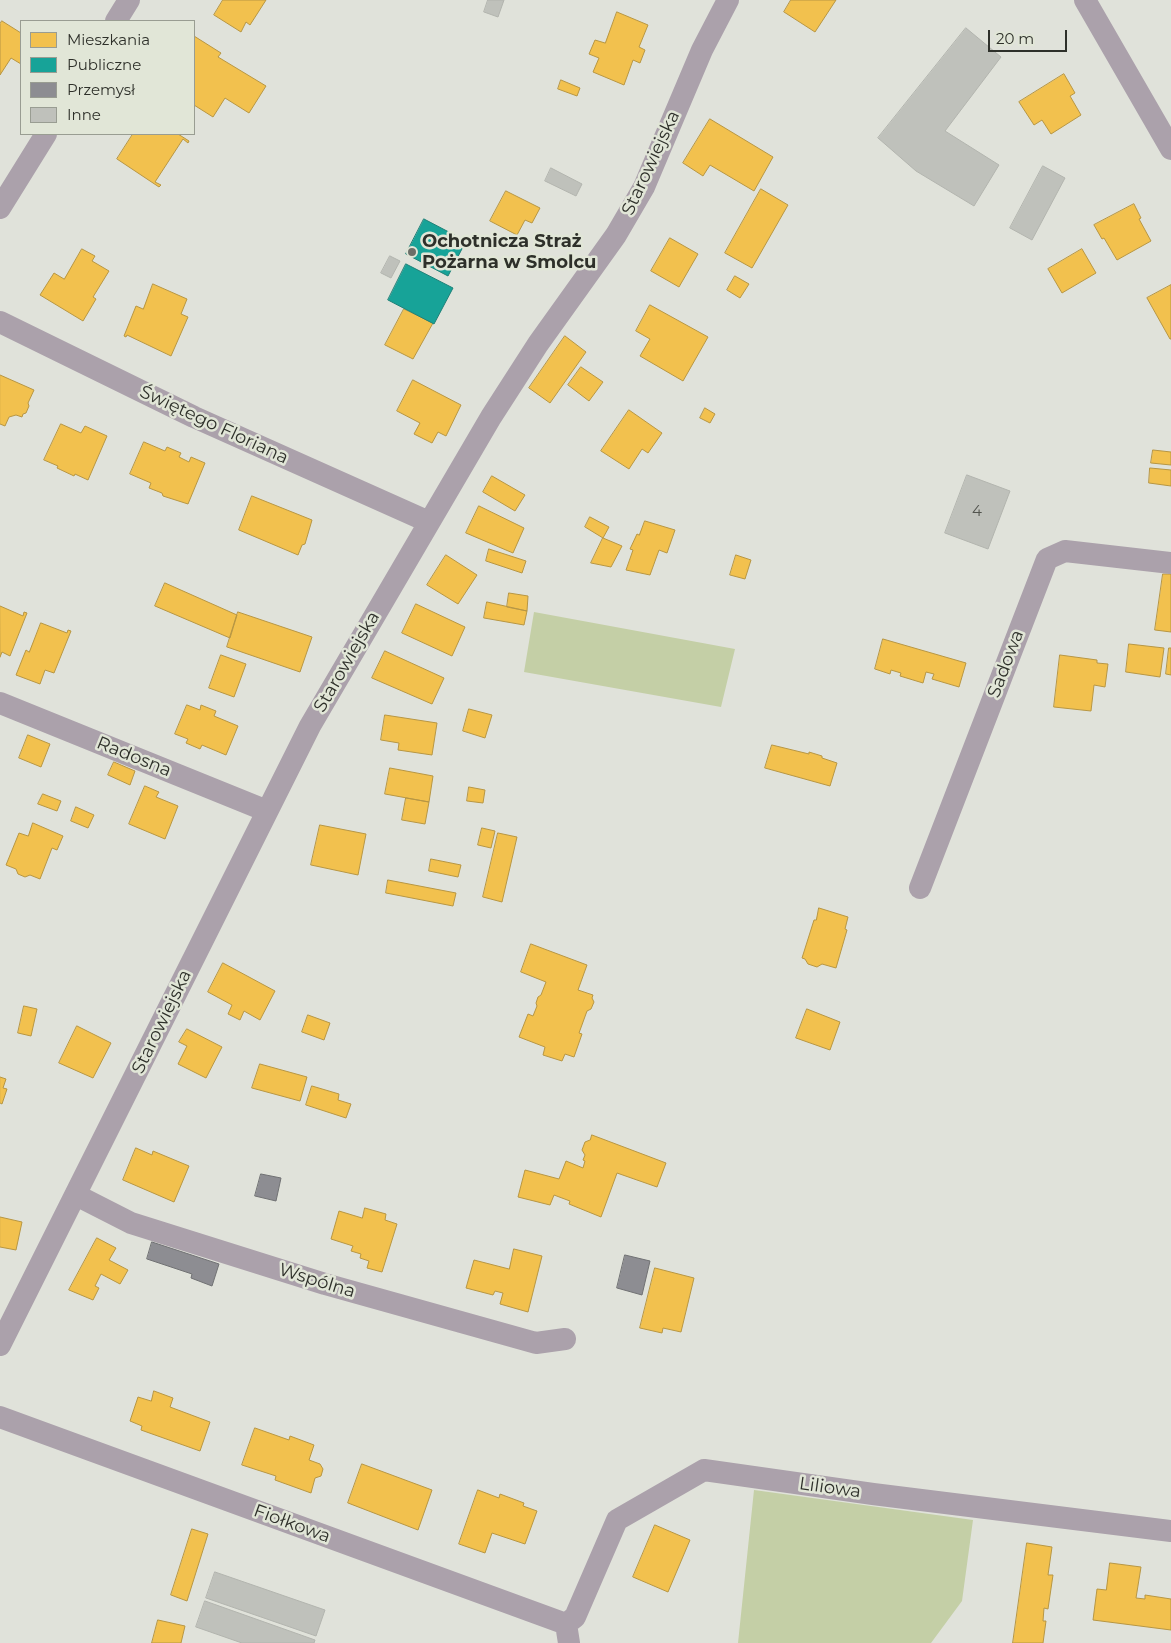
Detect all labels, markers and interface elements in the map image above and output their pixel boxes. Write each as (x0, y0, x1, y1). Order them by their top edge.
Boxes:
legend (20, 20, 195, 135)
scale bar (991, 20, 1070, 52)
text: 20 m (996, 29, 1034, 48)
text: Mieszkania (67, 30, 150, 49)
text: Publiczne (67, 55, 141, 74)
text: Przemysł (67, 80, 135, 99)
text: Inne (67, 105, 101, 124)
street label: Starowiejska (617, 107, 685, 219)
place label: Ochotnicza Straż Pożarna w Smolcu (422, 231, 596, 274)
marker: Ochotnicza Straż Pożarna w Smolcu (406, 246, 418, 258)
street label: Świętego Floriana (136, 381, 292, 469)
house number: 4 (972, 503, 982, 521)
street label: Starowiejska (309, 608, 385, 716)
street label: Sadowa (983, 627, 1029, 701)
street label: Radosna (94, 732, 174, 782)
street label: Starowiejska (128, 966, 196, 1078)
street label: Wspólna (276, 1259, 358, 1303)
street label: Liliowa (798, 1473, 862, 1503)
street label: Fiołkowa (251, 1500, 333, 1548)

